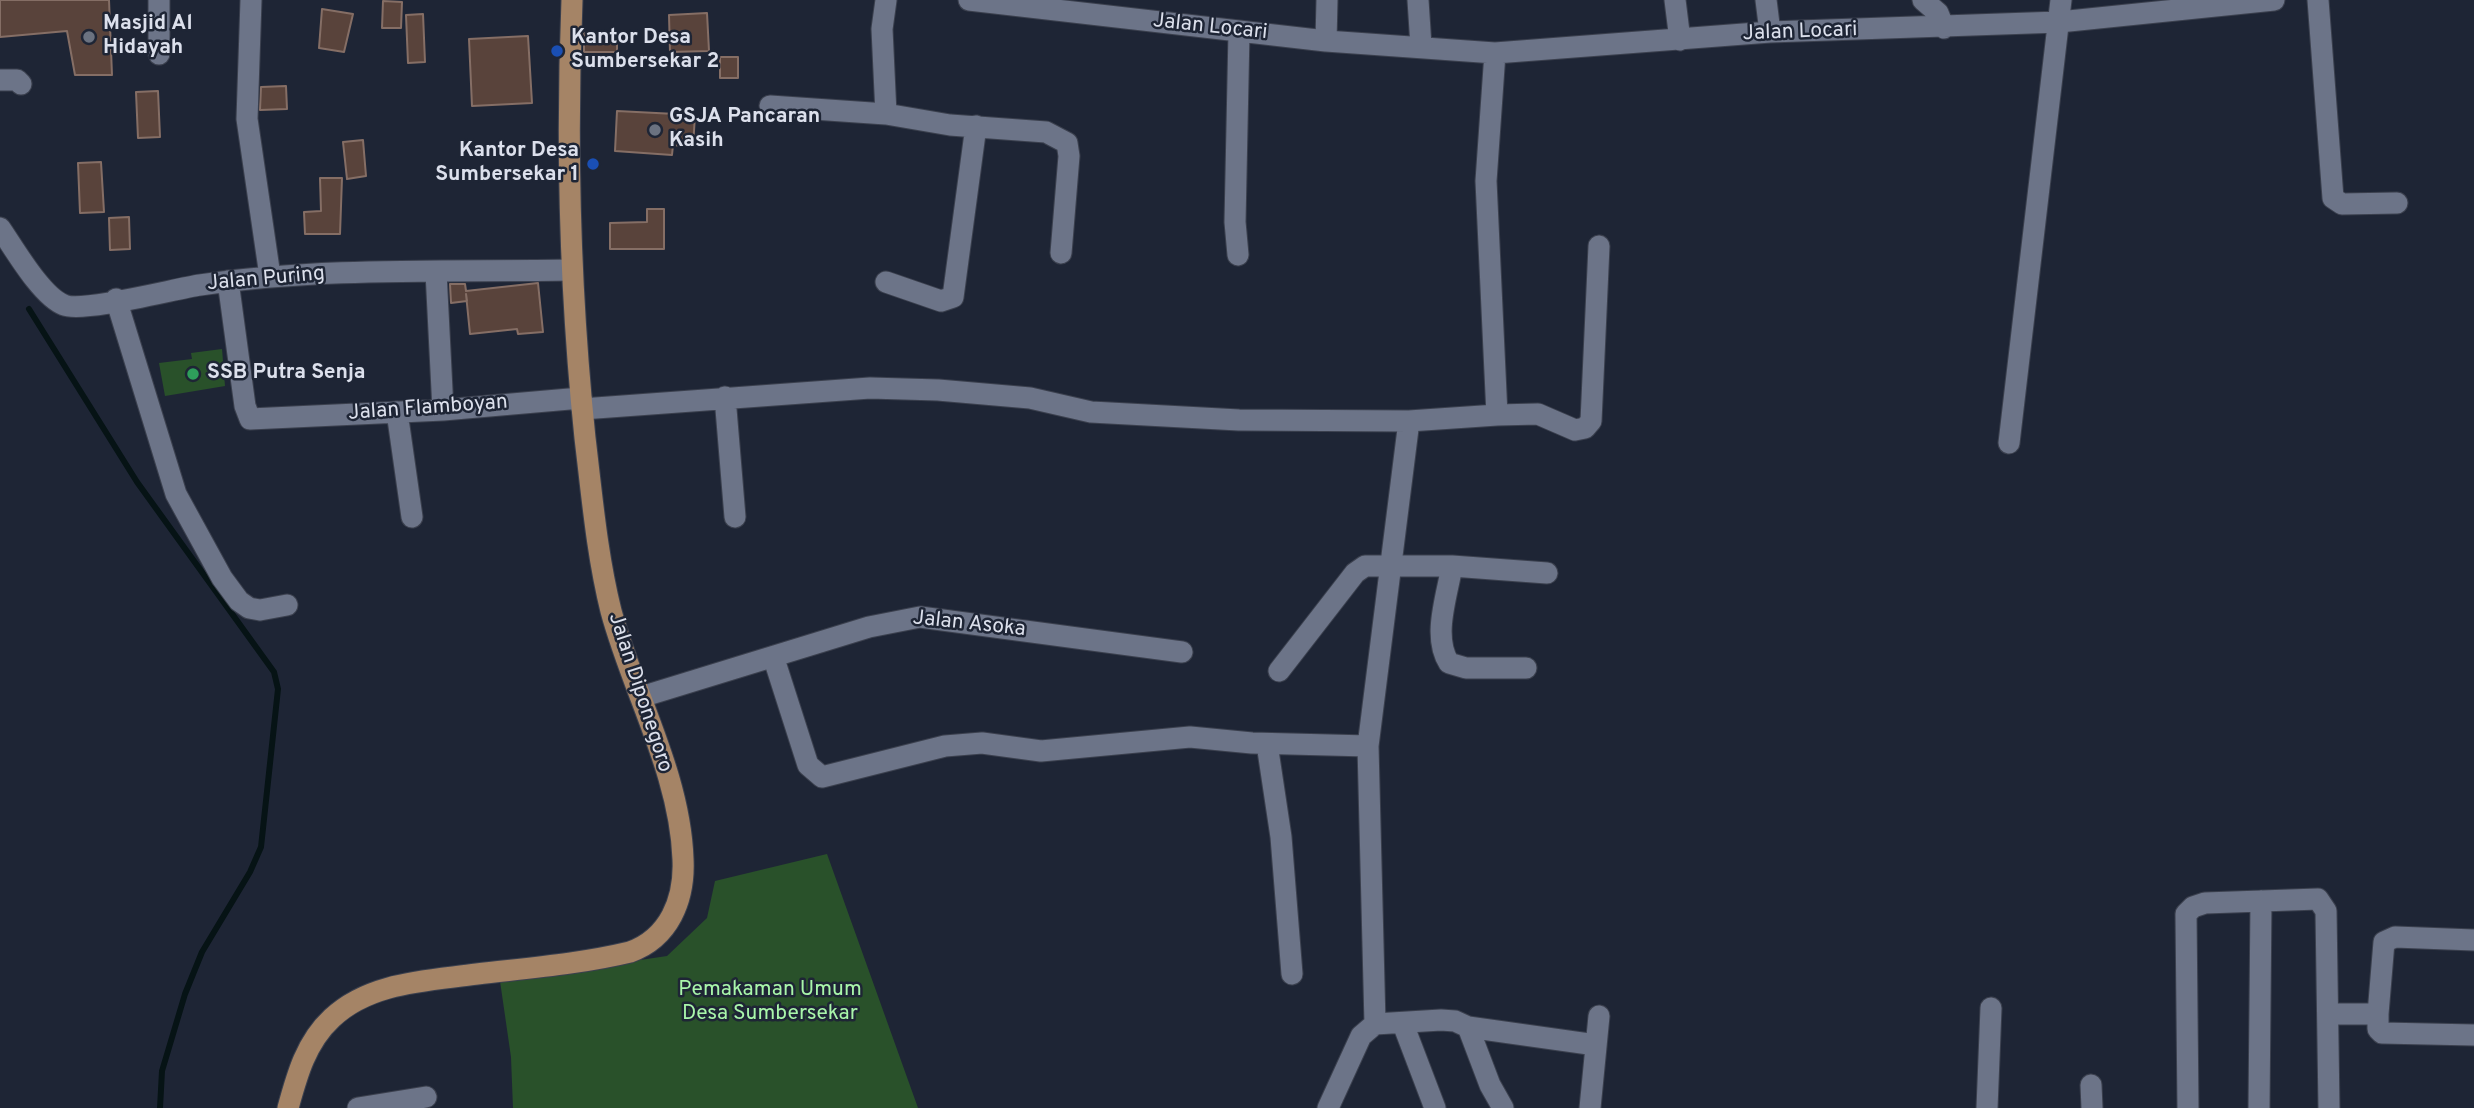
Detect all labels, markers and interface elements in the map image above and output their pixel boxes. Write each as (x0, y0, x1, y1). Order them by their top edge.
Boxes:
street label: Jalan Locari (1152, 9, 1268, 47)
place label: Masjid Al Hidayah (103, 12, 192, 62)
street label: Jalan Locari (1742, 18, 1858, 48)
place label: Kantor Desa Sumbersekar 2 (571, 26, 719, 76)
marker: Masjid Al Hidayah (81, 29, 97, 45)
marker: Kantor Desa Sumbersekar 2 (549, 43, 565, 59)
place label: GSJA Pancaran Kasih (669, 105, 820, 155)
marker: GSJA Pancaran Kasih (647, 122, 663, 138)
place label: Kantor Desa Sumbersekar 1 (435, 139, 579, 189)
marker: Kantor Desa Sumbersekar 1 (585, 156, 601, 172)
street label: Jalan Puring (206, 262, 326, 298)
place label: SSB Putra Senja (207, 361, 366, 387)
marker: SSB Putra Senja (185, 366, 201, 382)
street label: Jalan Flamboyan (347, 391, 509, 427)
street label: Jalan Asoka (911, 607, 1027, 643)
street label: Jalan Diponegoro (601, 610, 677, 776)
park label: Pemakaman Umum Desa Sumbersekar (678, 978, 862, 1028)

